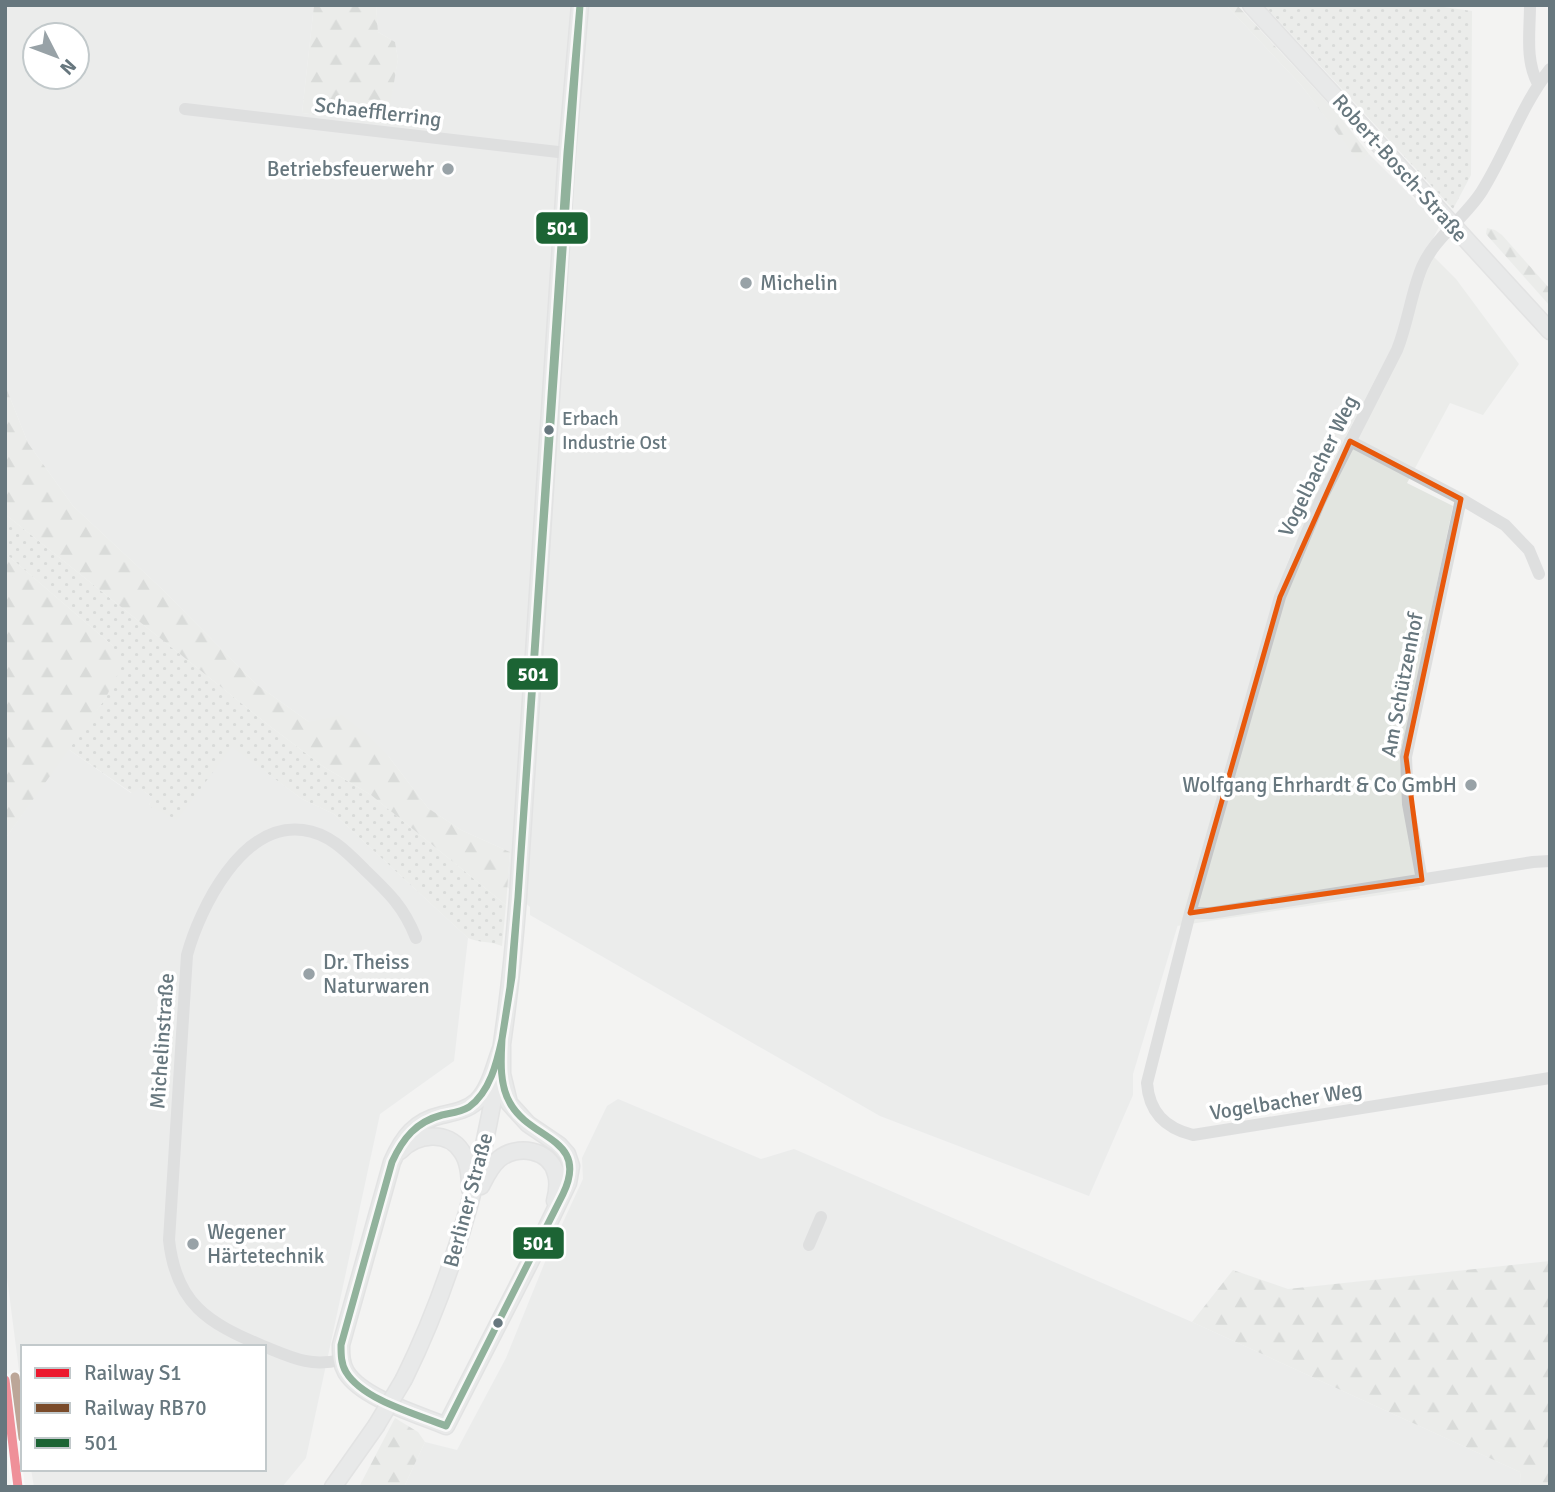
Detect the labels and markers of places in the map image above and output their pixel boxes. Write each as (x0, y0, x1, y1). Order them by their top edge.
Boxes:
place label: Betriebsfeuerwehr (267, 156, 434, 182)
marker: Betriebsfeuerwehr (440, 161, 456, 177)
place label: Michelin (760, 270, 838, 296)
marker: Michelin (738, 275, 754, 291)
place label: Erbach Industrie Ost (562, 407, 667, 455)
marker: Erbach Industrie Ost (542, 423, 556, 437)
place label: Wolfgang Ehrhardt & Co GmbH (1182, 772, 1457, 798)
marker: Wolfgang Ehrhardt & Co GmbH (1463, 777, 1479, 793)
place label: Dr. Theiss Naturwaren (323, 949, 430, 999)
marker: Dr. Theiss Naturwaren (301, 966, 317, 982)
place label: Wegener Härtetechnik (207, 1219, 325, 1269)
marker: Wegener Härtetechnik (185, 1236, 201, 1252)
unlabelled marker (491, 1316, 505, 1330)

